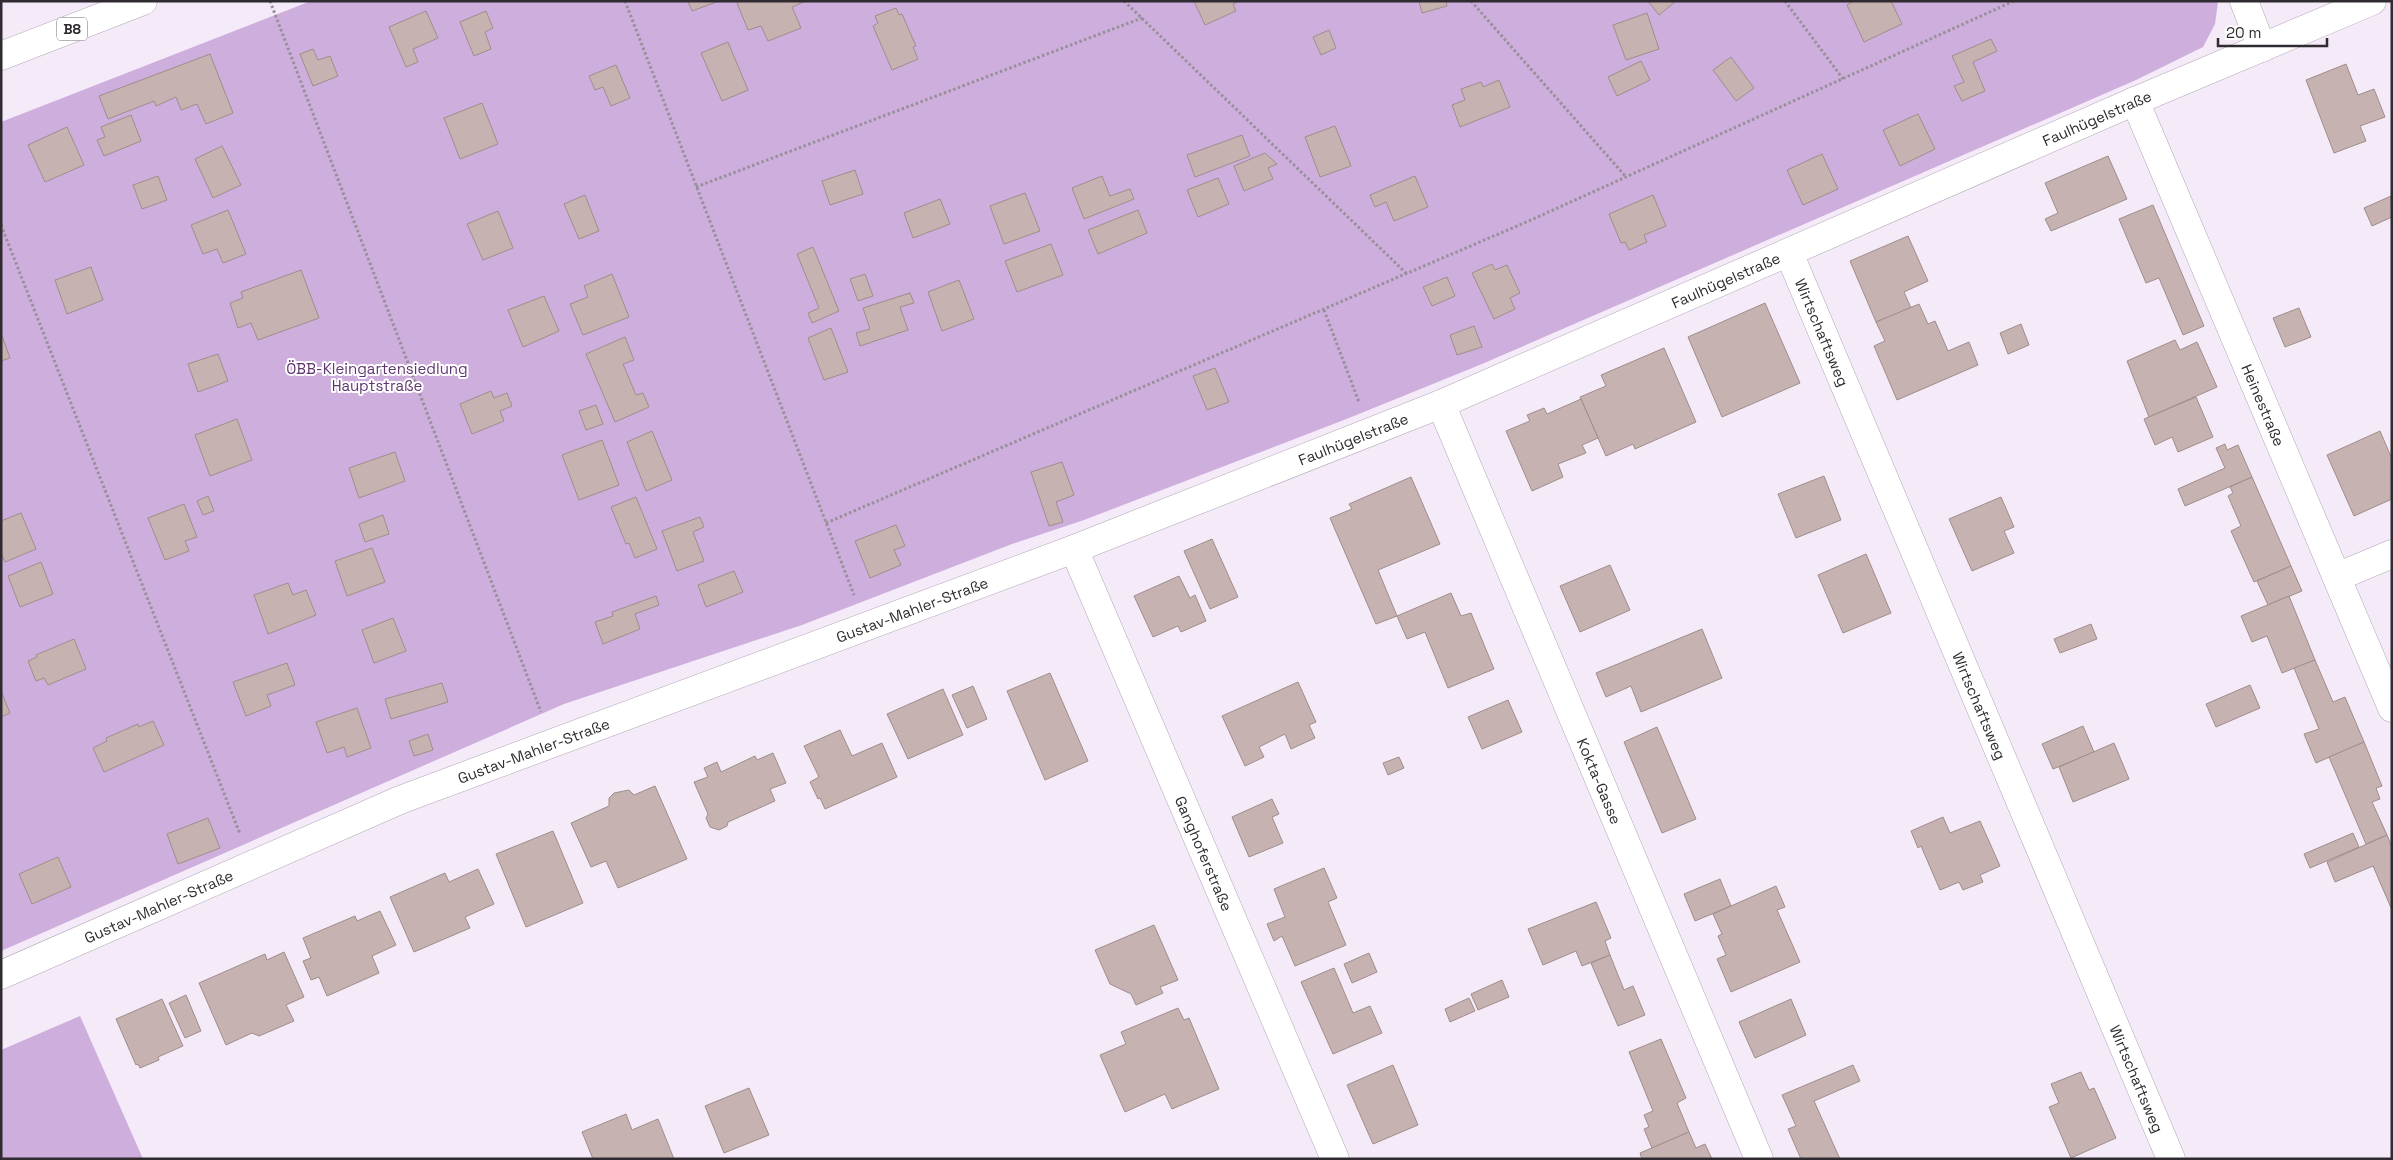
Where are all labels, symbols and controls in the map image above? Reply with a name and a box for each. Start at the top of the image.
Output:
scale bar [2218,15,2327,47]
road number: B8 [57,18,87,40]
text: 20 m [2226,23,2261,42]
street label: Faulhügelstraße [2039,86,2154,150]
street label: Faulhügelstraße [1668,248,1783,312]
street label: Wirtschaftsweg [1791,276,1854,389]
park label: ÖBB-Kleingartensiedlung Hauptstraße [286,359,468,395]
street label: Heinestraße [2238,361,2290,449]
street label: Faulhügelstraße [1295,408,1411,469]
street label: Gustav-Mahler-Straße [833,572,991,646]
street label: Wirtschaftsweg [1949,649,2011,762]
street label: Gustav-Mahler-Straße [455,713,612,787]
street label: Kokta-Gasse [1573,735,1626,827]
street label: Ganghoferstraße [1171,793,1237,914]
street label: Gustav-Mahler-Straße [81,865,236,947]
street label: Wirtschaftsweg [2106,1022,2168,1135]

